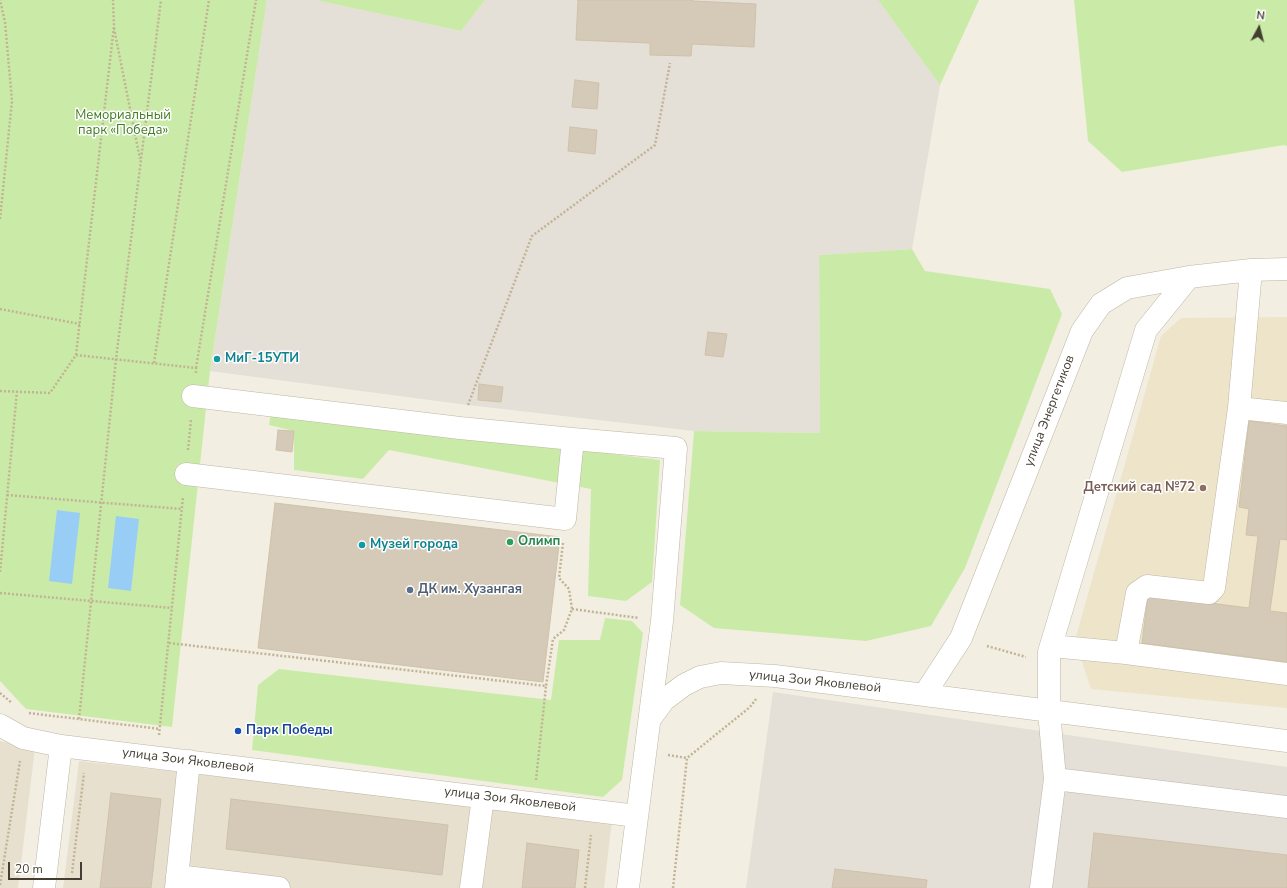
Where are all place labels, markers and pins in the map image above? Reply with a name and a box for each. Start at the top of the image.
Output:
place label: МиГ-15УТИ [225,351,299,367]
marker: МиГ-15УТИ [212,354,222,364]
place label: Детский сад №72 [1083,480,1195,496]
marker: Детский сад №72 [1198,483,1208,493]
place label: Олимп [518,534,560,550]
place label: Музей города [370,537,458,553]
marker: Олимп [505,537,515,547]
marker: Музей города [357,540,367,550]
place label: ДК им. Хузангая [418,582,522,598]
marker: ДК им. Хузангая [405,585,415,595]
place label: Парк Победы [246,723,333,739]
marker: Парк Победы [233,726,243,736]

